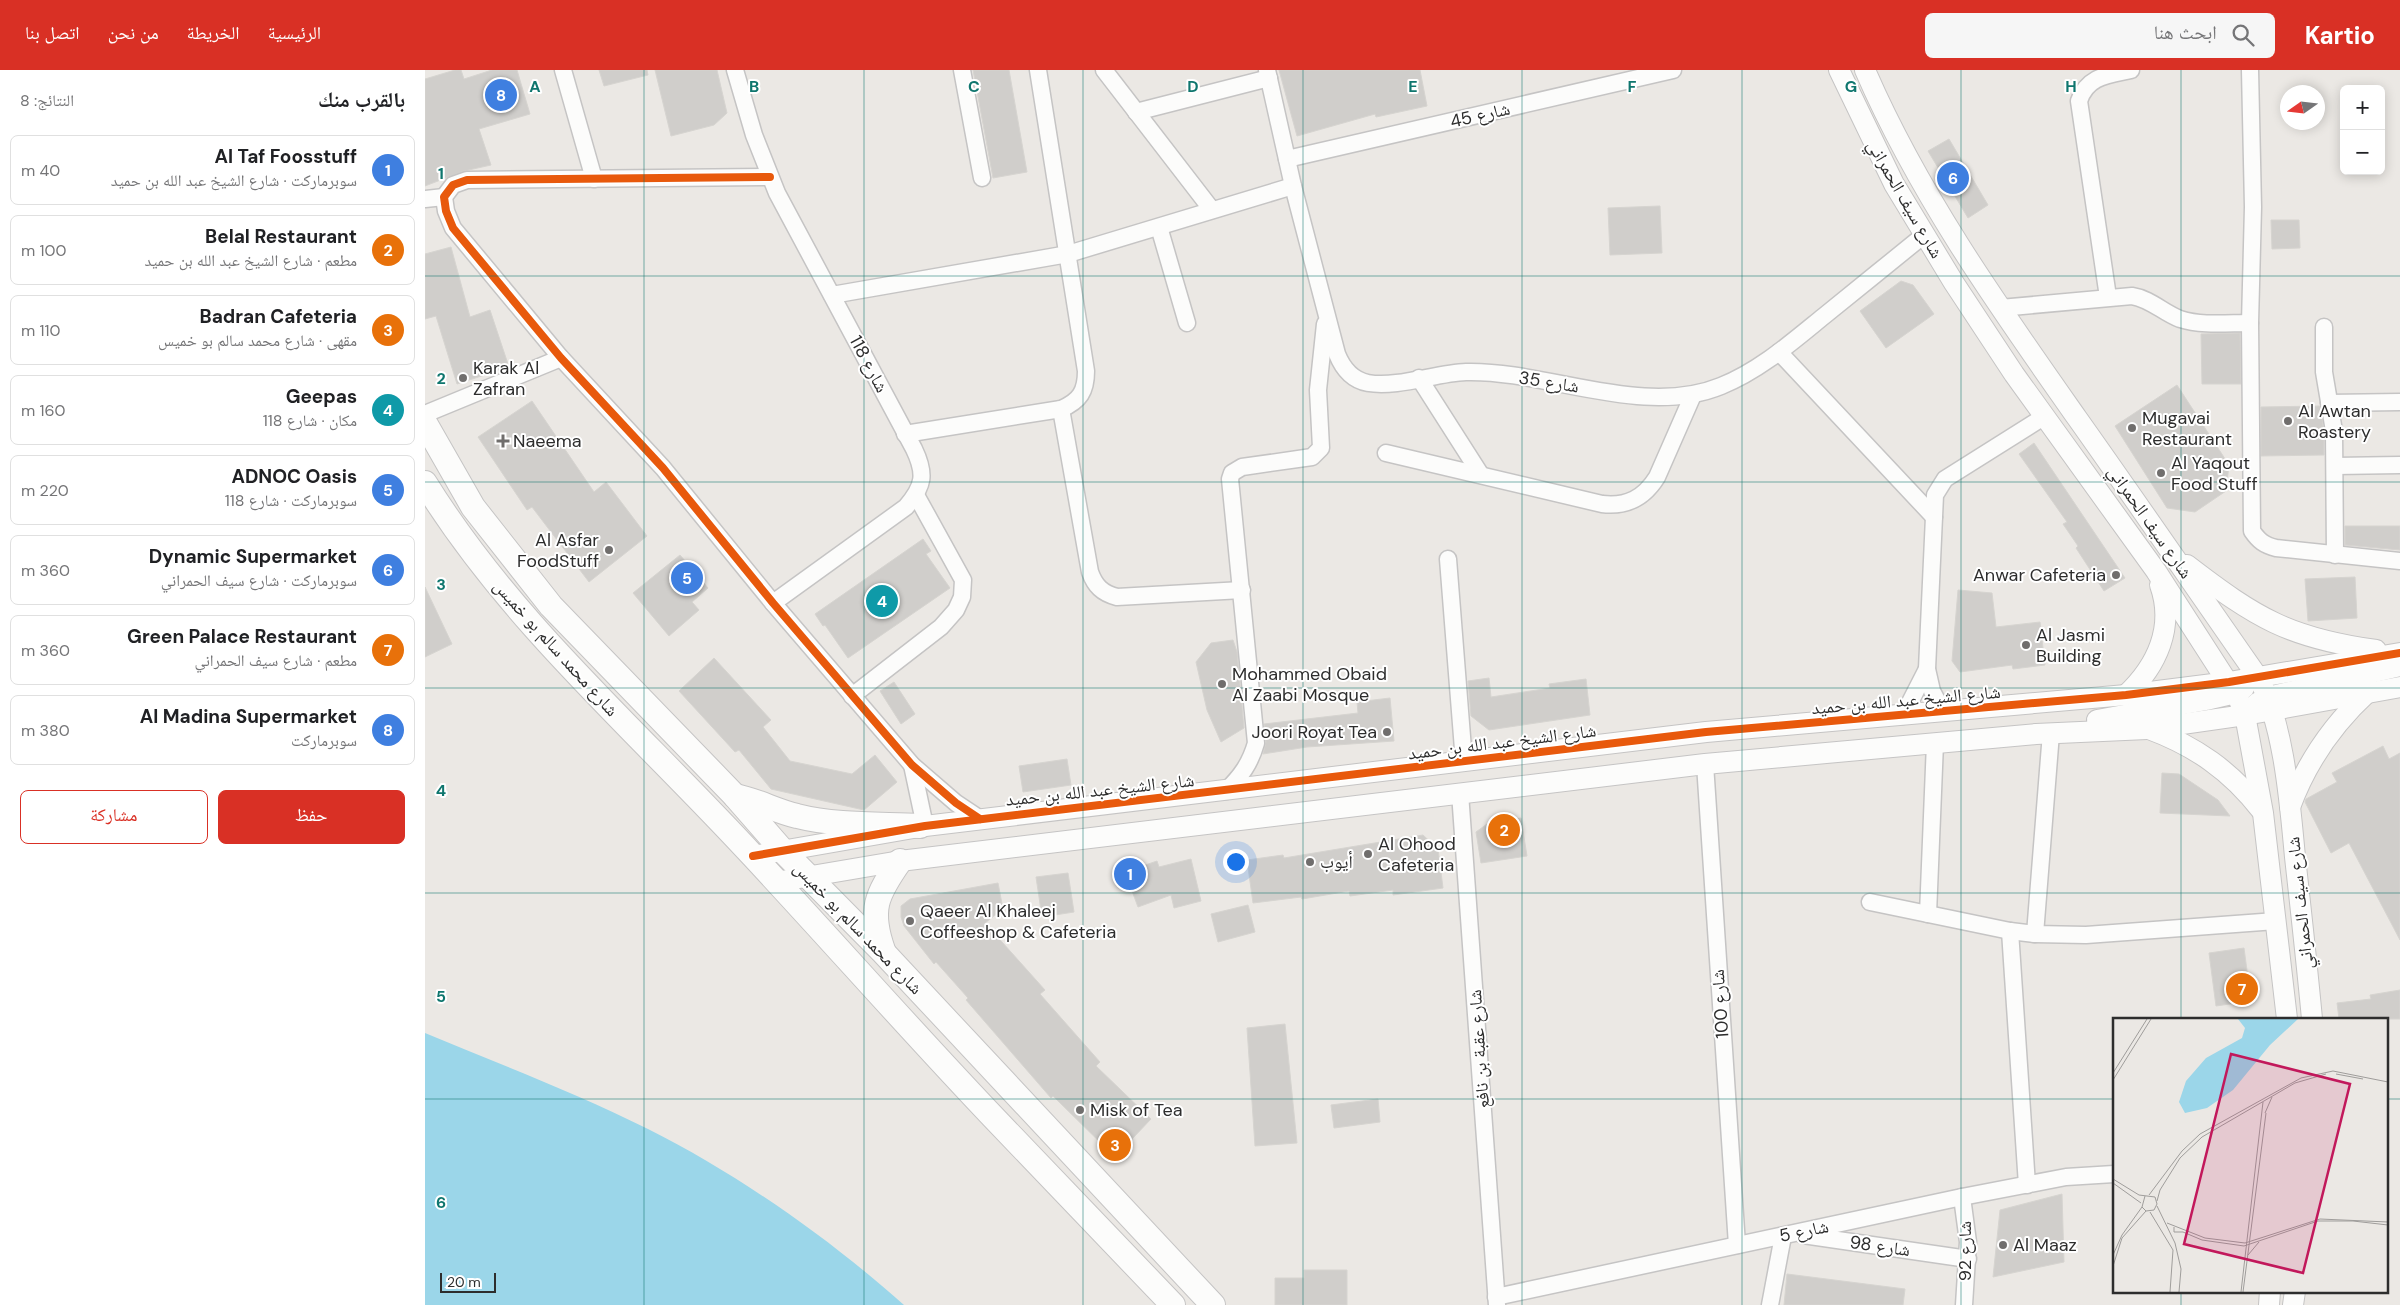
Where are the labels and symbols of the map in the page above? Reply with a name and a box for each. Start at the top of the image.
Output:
pin: 8 [485,76,517,114]
text: A [529,76,541,97]
text: B [749,76,759,97]
text: C [968,76,980,97]
text: D [1187,76,1199,97]
text: E [1408,76,1418,97]
text: F [1628,76,1637,97]
text: G [1845,76,1857,97]
text: H [2065,76,2077,97]
north arrow [2280,85,2325,130]
street label: شارع 45 [1448,96,1512,134]
street label: شارع سيف الحمراني [1859,135,1949,264]
pin: 6 [1937,159,1969,197]
text: 1 [438,163,444,184]
street label: شارع 118 [844,331,894,397]
place label: Karak Al Zafran [473,356,539,401]
street label: شارع 35 [1517,365,1581,399]
text: 2 [436,368,446,389]
marker: Karak Al Zafran [457,372,469,384]
place label: Al Awtan Roastery [2298,399,2371,444]
place label: Mugavai Restaurant [2142,406,2232,451]
marker: Al Awtan Roastery [2282,415,2294,427]
marker: Mugavai Restaurant [2126,422,2138,434]
place label: Naeema [513,429,582,453]
marker: Naeema [497,435,509,447]
place label: Al Yaqout Food Stuff [2171,451,2258,496]
street label: شارع سيف الحمراني [2100,461,2198,585]
marker: Al Yaqout Food Stuff [2155,467,2167,479]
place label: Al Asfar FoodStuff [517,528,599,573]
marker: Al Asfar FoodStuff [603,544,615,556]
pin: 5 [671,559,703,597]
place label: Anwar Cafeteria [1973,563,2106,587]
marker: Anwar Cafeteria [2110,569,2122,581]
text: 3 [436,574,446,595]
street label: شارع محمد سالم بو خميس [488,574,624,722]
pin: 4 [866,582,898,620]
place label: Al Jasmi Building [2036,623,2105,668]
marker: Al Jasmi Building [2020,639,2032,651]
place label: Mohammed Obaid Al Zaabi Mosque [1232,662,1387,707]
marker: Mohammed Obaid Al Zaabi Mosque [1216,678,1228,690]
street label: شارع الشيخ عبد الله بن حميد [1811,680,2001,720]
street label: شارع الشيخ عبد الله بن حميد [1406,719,1598,765]
place label: Joori Royat Tea [1251,720,1377,744]
marker: Joori Royat Tea [1381,726,1393,738]
street label: شارع الشيخ عبد الله بن حميد [1004,768,1196,812]
text: 4 [436,780,446,801]
pin: 2 [1488,811,1520,849]
place label: Al Ohood Cafeteria [1378,832,1456,877]
street label: شارع سيف الحمراني [2281,835,2321,970]
marker: Al Ohood Cafeteria [1362,848,1374,860]
your location [1223,849,1249,875]
place label: أيوب [1320,850,1353,874]
pin: 1 [1114,855,1146,893]
street label: شارع محمد سالم بو خميس [788,856,928,1000]
marker: أيوب [1304,856,1316,868]
place label: Qaeer Al Khaleej Coffeeshop & Cafeteria [920,899,1116,944]
marker: Qaeer Al Khaleej Coffeeshop & Cafeteria [904,915,916,927]
street label: شارع 100 [1706,969,1734,1039]
pin: 7 [2226,970,2258,1008]
text: 5 [436,986,446,1007]
street label: شارع عقبة بن نافع [1463,989,1495,1109]
inset map [2113,1018,2387,1292]
place label: Misk of Tea [1090,1098,1182,1122]
marker: Misk of Tea [1074,1104,1086,1116]
pin: 3 [1099,1126,1131,1164]
text: 6 [436,1192,446,1213]
street label: شارع 5 [1777,1214,1831,1248]
street label: شارع 92 [1953,1221,1977,1281]
street label: شارع 98 [1848,1230,1912,1262]
place label: Al Maaz [2013,1233,2077,1257]
marker: Al Maaz [1997,1239,2009,1251]
scale bar [440,1270,496,1293]

